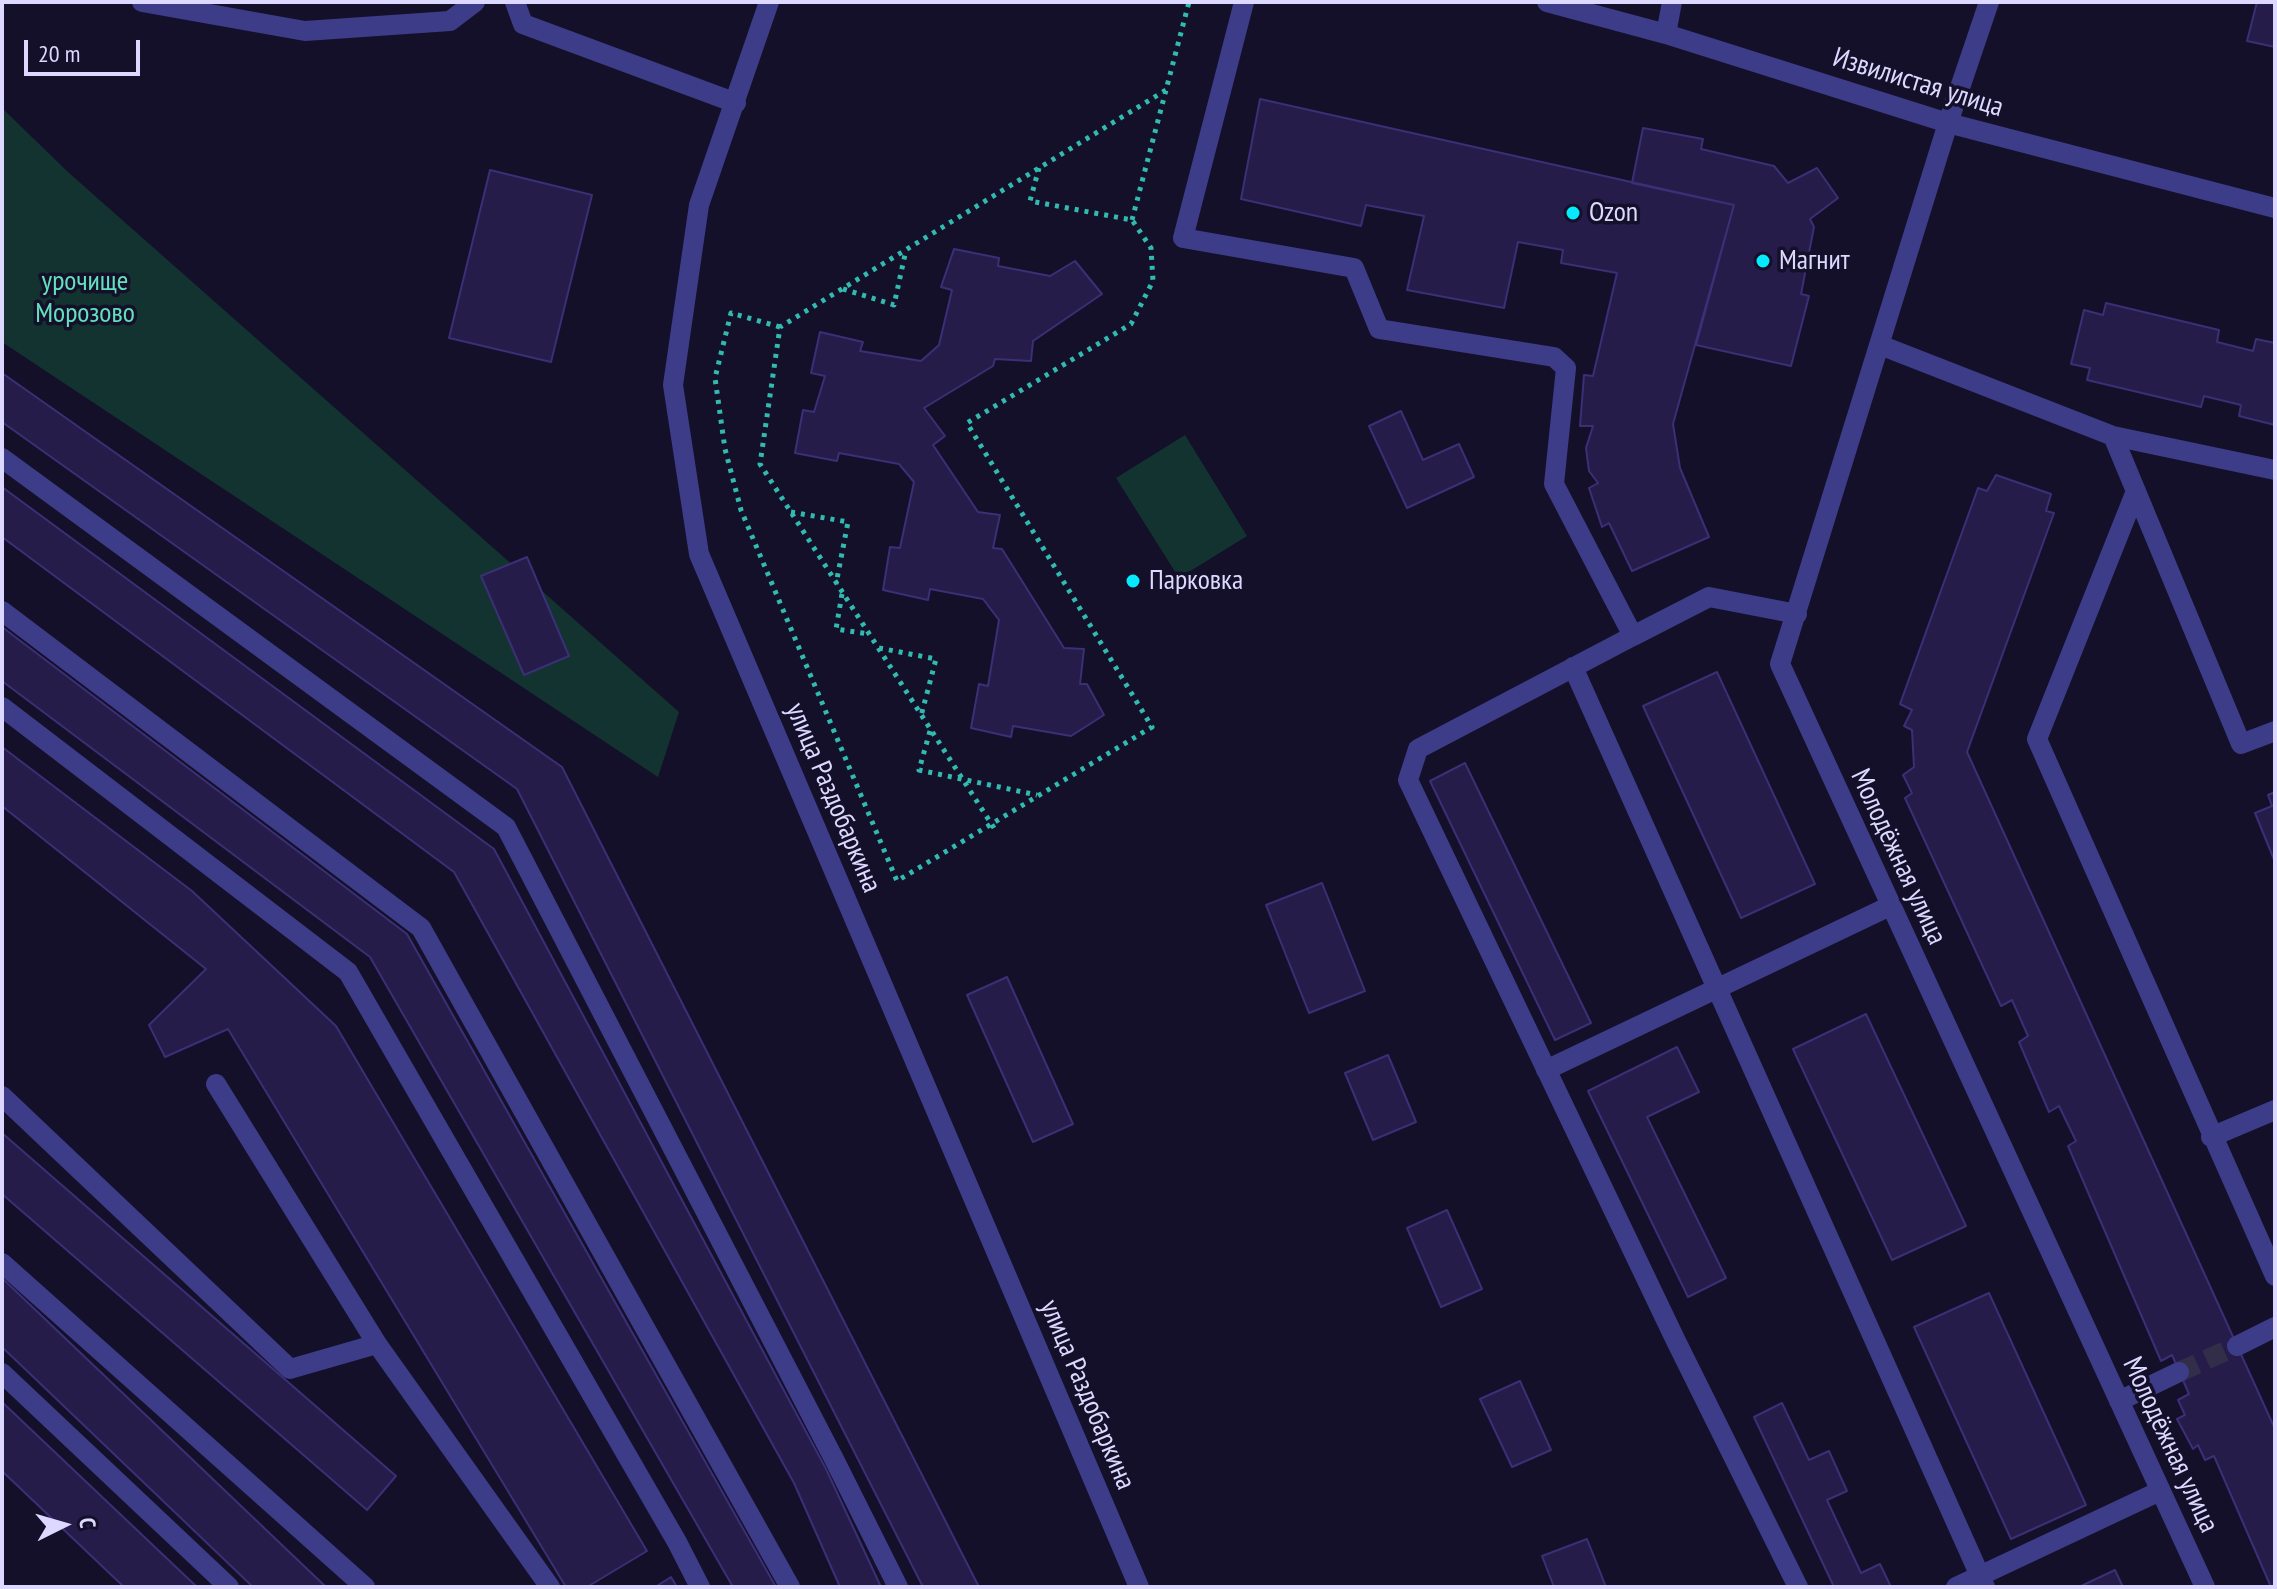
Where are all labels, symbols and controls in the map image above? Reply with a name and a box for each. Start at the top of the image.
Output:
scale bar [28,24,144,74]
text: 20 m [38,38,80,69]
street label: Извилистая улица [1829,41,2007,125]
place label: Ozon [1589,196,1638,230]
marker: Ozon [1564,204,1582,222]
place label: Магнит [1779,244,1850,278]
marker: Магнит [1754,252,1772,270]
park label: урочище Морозово [35,265,135,331]
place label: Парковка [1149,564,1243,598]
marker: Парковка [1124,572,1142,590]
street label: улица Раздобаркина [778,698,888,898]
street label: Молодёжная улица [1843,764,1953,950]
street label: улица Раздобаркина [1032,1295,1142,1495]
street label: Молодёжная улица [2115,1352,2225,1538]
north arrow [24,1485,104,1565]
text: С [74,1517,102,1529]

